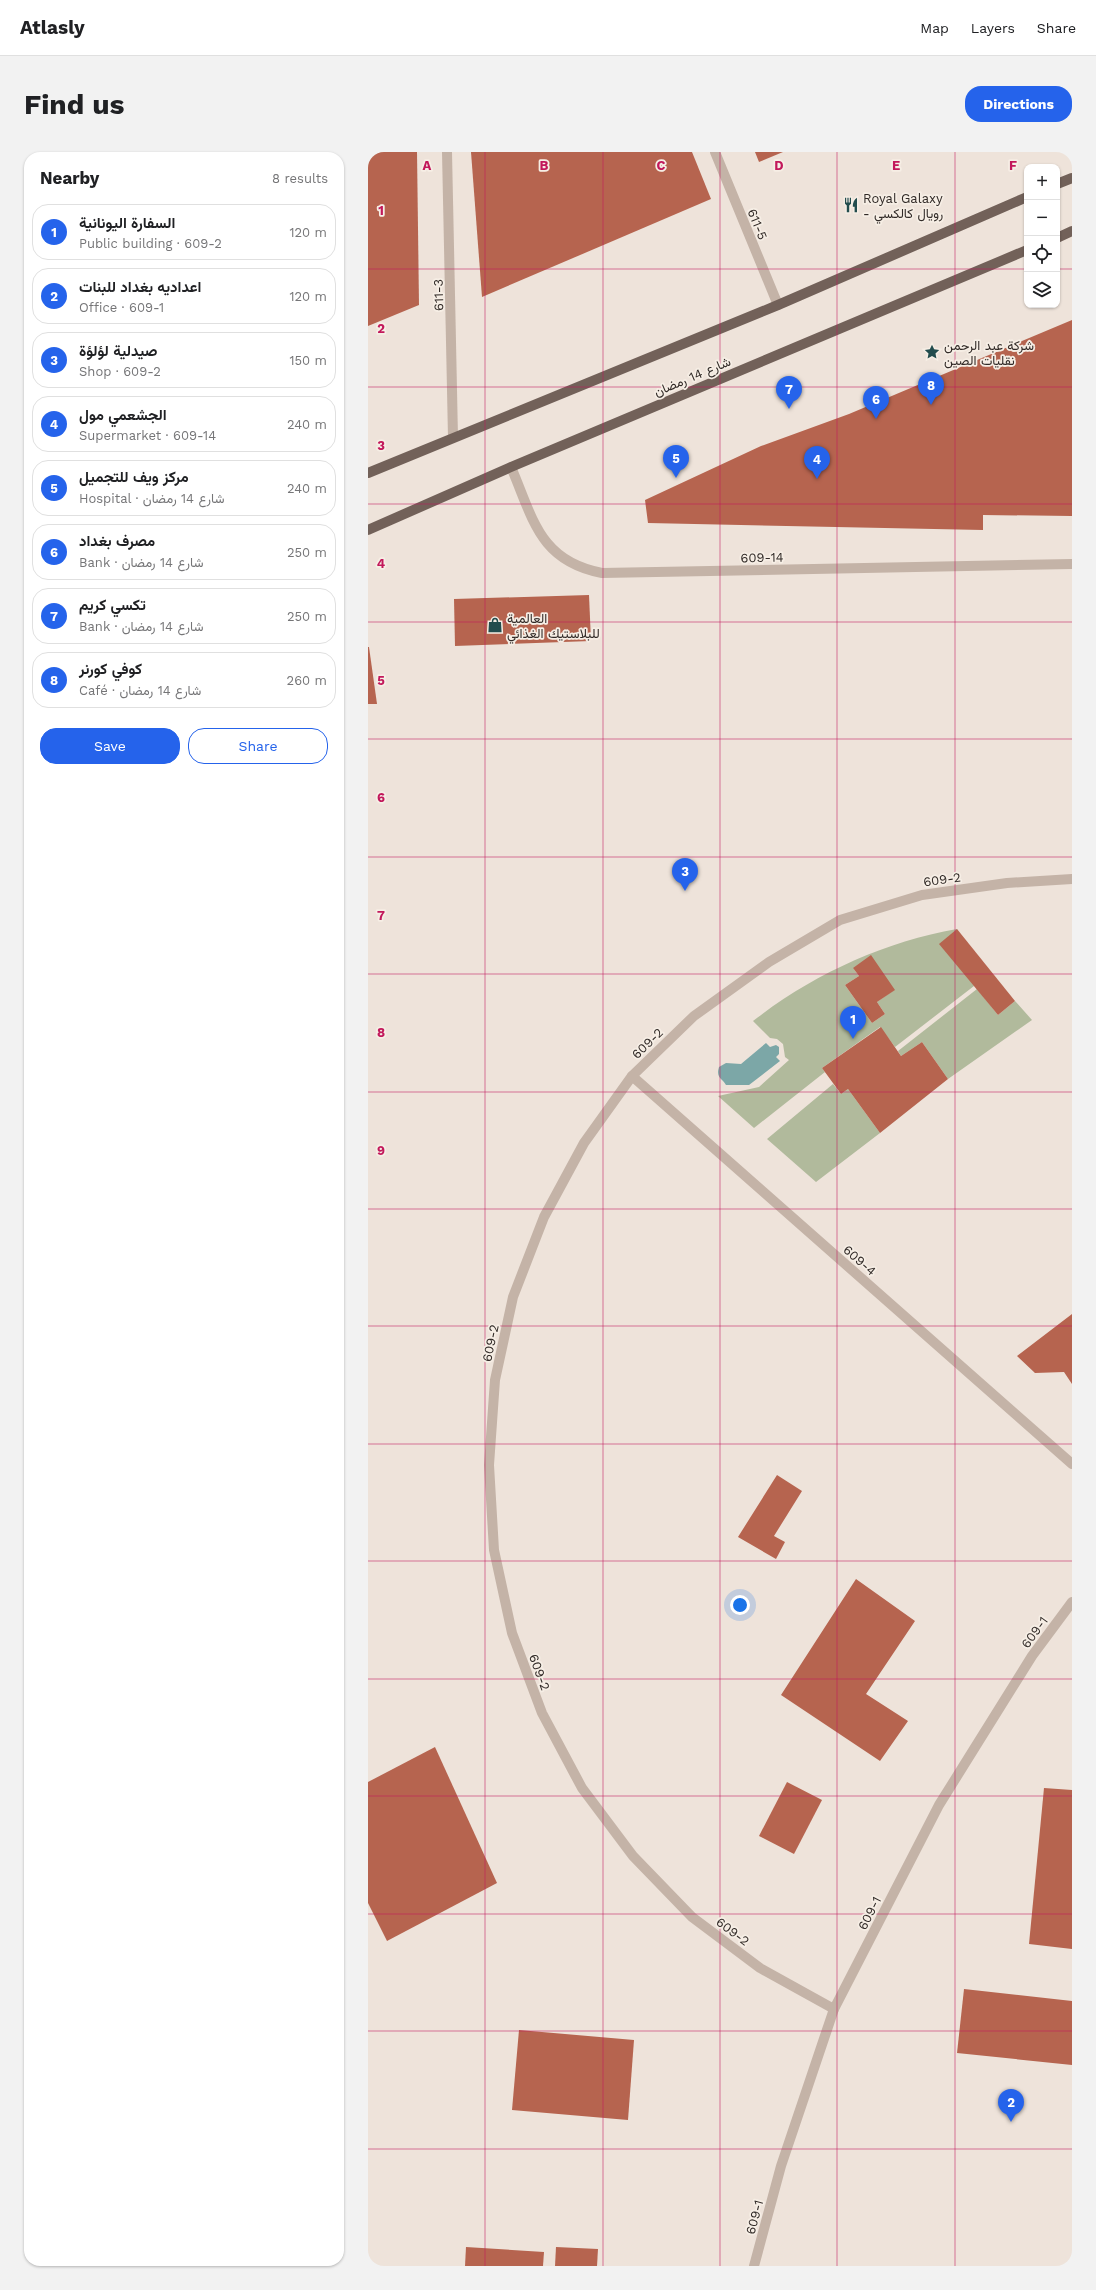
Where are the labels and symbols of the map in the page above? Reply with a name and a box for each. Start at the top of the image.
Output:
text: A [423,158,432,173]
text: B [540,158,549,173]
text: C [657,158,666,173]
text: D [774,158,784,173]
text: E [892,158,900,173]
text: F [1009,158,1017,173]
place label: Royal Galaxy - رويال كالكسي [863,191,943,224]
restaurant icon: Royal Galaxy - رويال كالكسي [842,196,860,214]
text: 1 [378,203,384,218]
street label: 611-5 [745,206,771,242]
street label: 611-3 [431,279,446,311]
text: 2 [377,321,385,336]
place label: شركة عبد الرحمن نقليات الصين [944,338,1034,369]
place icon: شركة عبد الرحمن نقليات الصين [923,343,941,361]
street label: شارع 14 رمضان [652,354,734,401]
pin: 8 [918,372,944,405]
pin: 7 [776,376,802,409]
pin: 6 [863,386,889,419]
text: 3 [377,438,385,453]
pin: 5 [663,445,689,478]
pin: 4 [804,446,830,479]
street label: 609-14 [740,550,784,565]
text: 4 [377,556,386,571]
place label: العالمية للبلاستيك الغذائي [507,611,600,644]
shop icon: العالمية للبلاستيك الغذائي [486,616,504,634]
text: 5 [377,673,385,688]
text: 6 [377,790,385,805]
pin: 3 [672,858,698,891]
street label: 609-2 [922,869,962,890]
text: 7 [377,908,385,923]
pin: 1 [840,1006,866,1039]
text: 8 [377,1025,385,1040]
street label: 609-2 [629,1025,666,1062]
text: 9 [377,1143,385,1158]
street label: 609-4 [840,1242,879,1279]
street label: 609-2 [479,1323,502,1363]
your location [730,1595,750,1615]
street label: 609-1 [1018,1614,1051,1651]
street label: 609-2 [526,1652,553,1692]
street label: 609-1 [855,1894,884,1932]
street label: 609-2 [713,1914,752,1949]
pin: 2 [998,2089,1024,2122]
street label: 609-1 [743,2198,766,2236]

